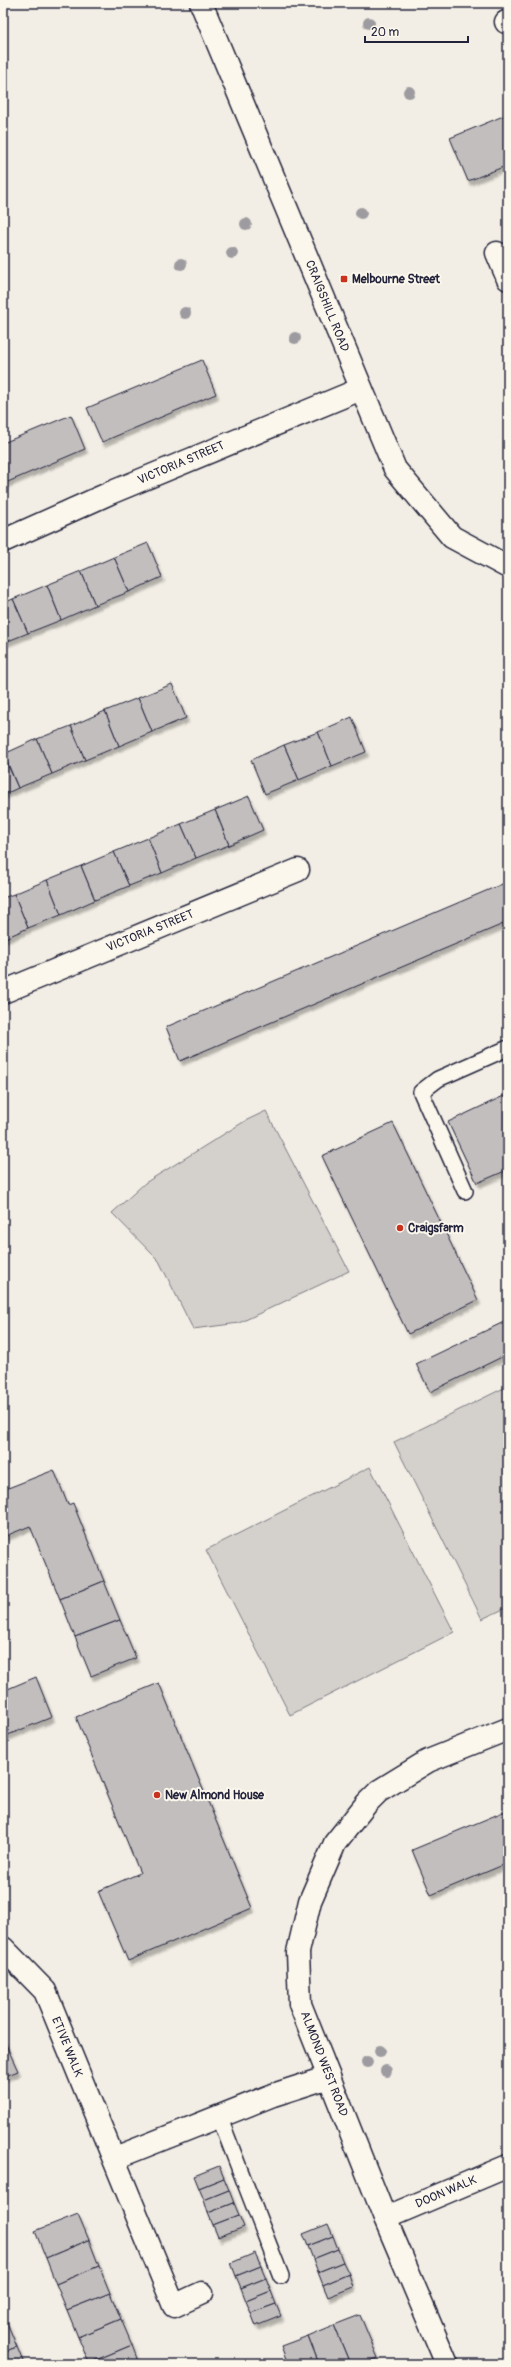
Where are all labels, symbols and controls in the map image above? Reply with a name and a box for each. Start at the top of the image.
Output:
scale bar [365,18,468,44]
text: 20 m [371,25,400,40]
street label: CRAIGSHILL ROAD [302,258,352,354]
place label: Melbourne Street [352,272,441,287]
marker: Melbourne Street [339,274,349,284]
street label: VICTORIA STREET [135,438,227,488]
street label: VICTORIA STREET [104,907,196,955]
place label: Craigsfarm [408,1221,464,1236]
marker: Craigsfarm [395,1223,405,1233]
place label: New Almond House [165,1788,265,1803]
marker: New Almond House [152,1790,162,1800]
street label: ALMOND WEST ROAD [297,2009,351,2119]
street label: ETIVE WALK [48,2015,86,2079]
street label: DOON WALK [413,2172,479,2212]

